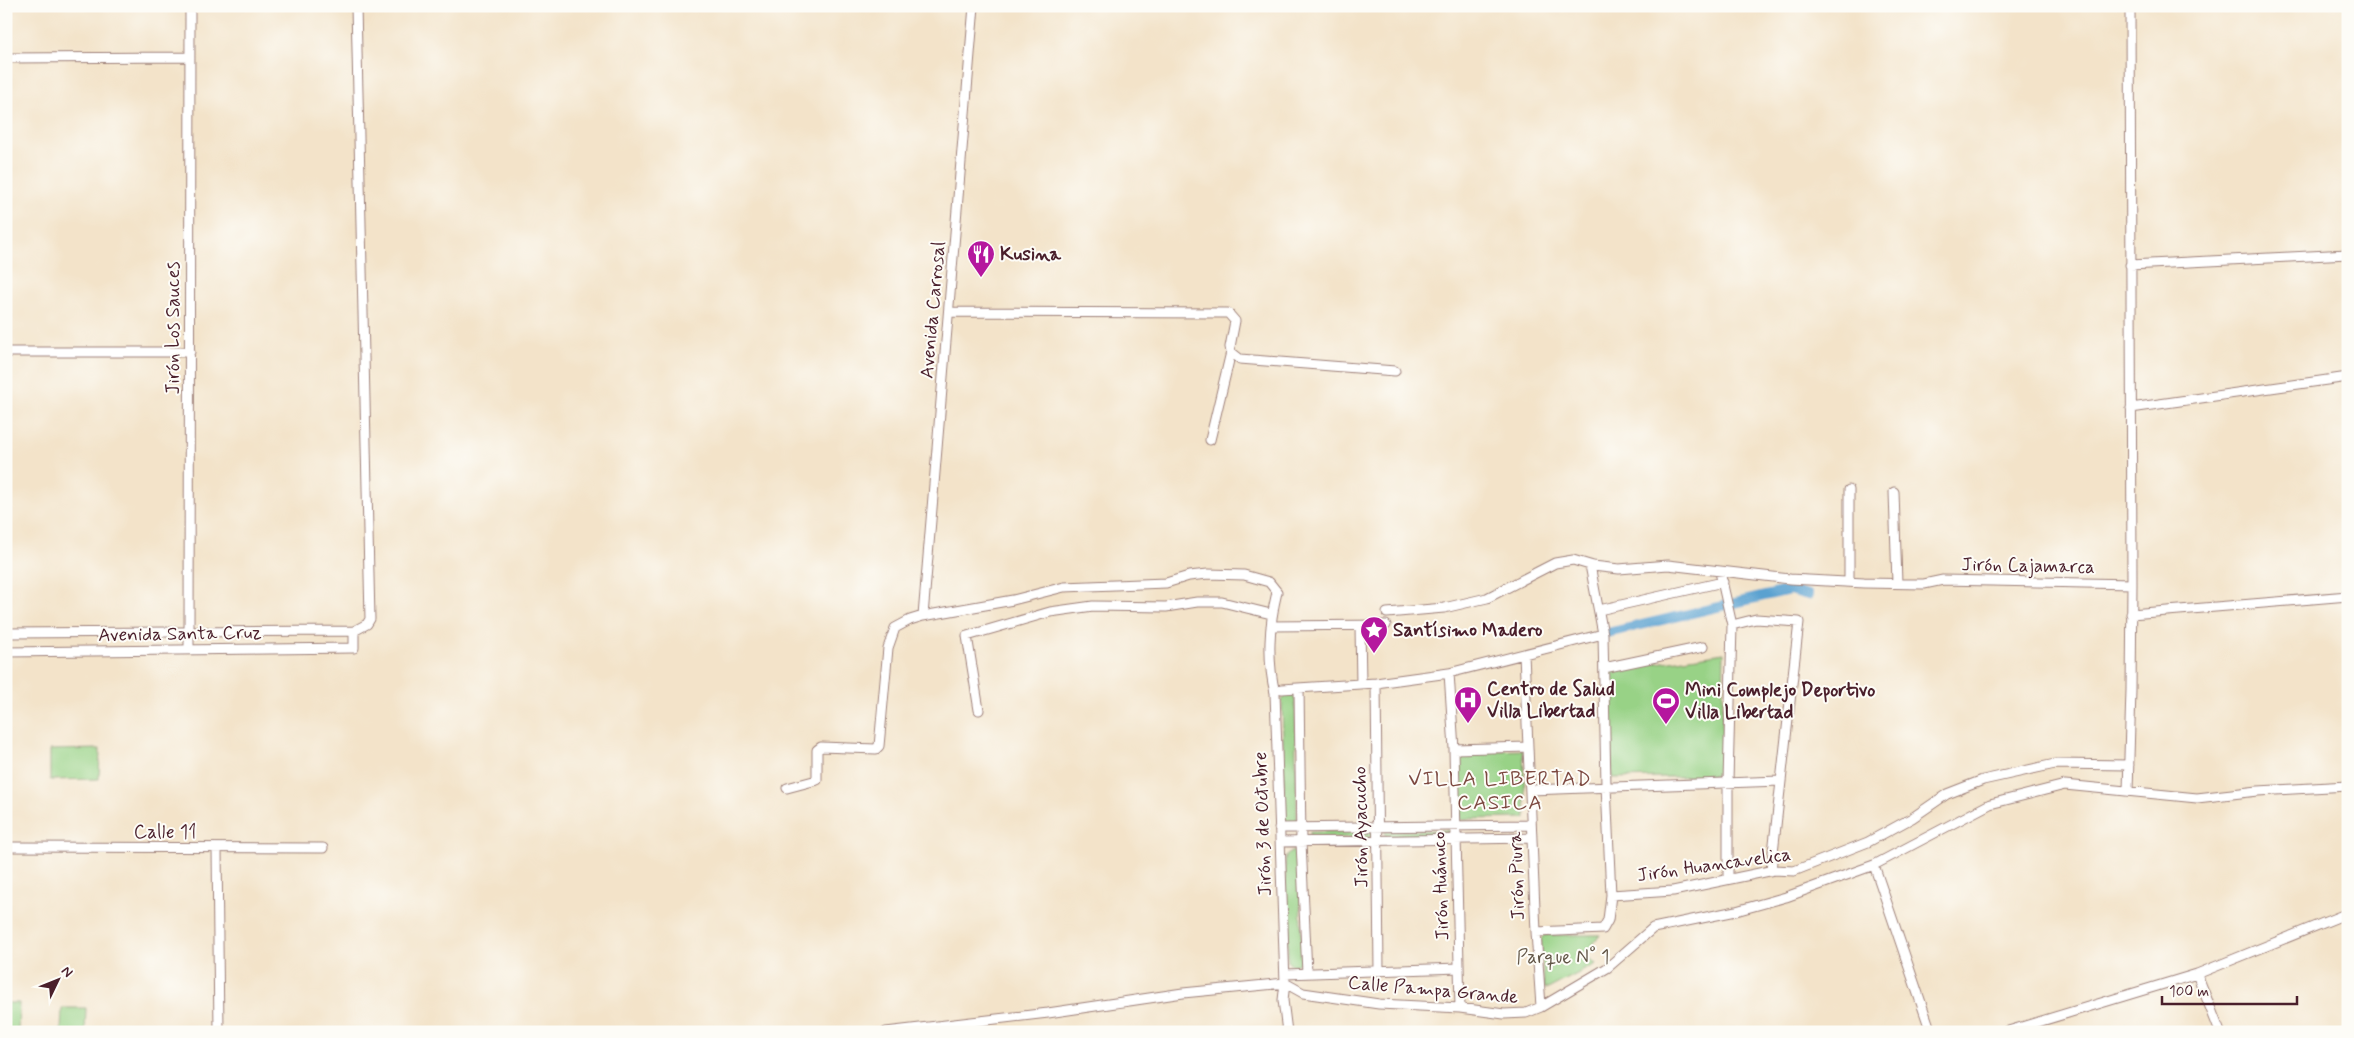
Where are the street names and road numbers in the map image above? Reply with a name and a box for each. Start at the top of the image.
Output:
street label: Avenida Carrosal [915,240,951,380]
street label: Jirón Los Sauces [161,262,186,394]
street label: Jirón Cajamarca [1961,552,2095,581]
street label: Avenida Santa Cruz [98,620,262,648]
street label: Jirón 3 de Octubre [1248,751,1278,897]
street label: Jirón Ayacucho [1347,766,1375,888]
street label: Calle 11 [134,820,196,845]
street label: Jirón Huánuco [1427,831,1455,941]
street label: Jirón Piura [1503,831,1531,921]
street label: Jirón Huancavelica [1635,842,1793,888]
street label: Calle Pampa Grande [1347,970,1519,1010]

